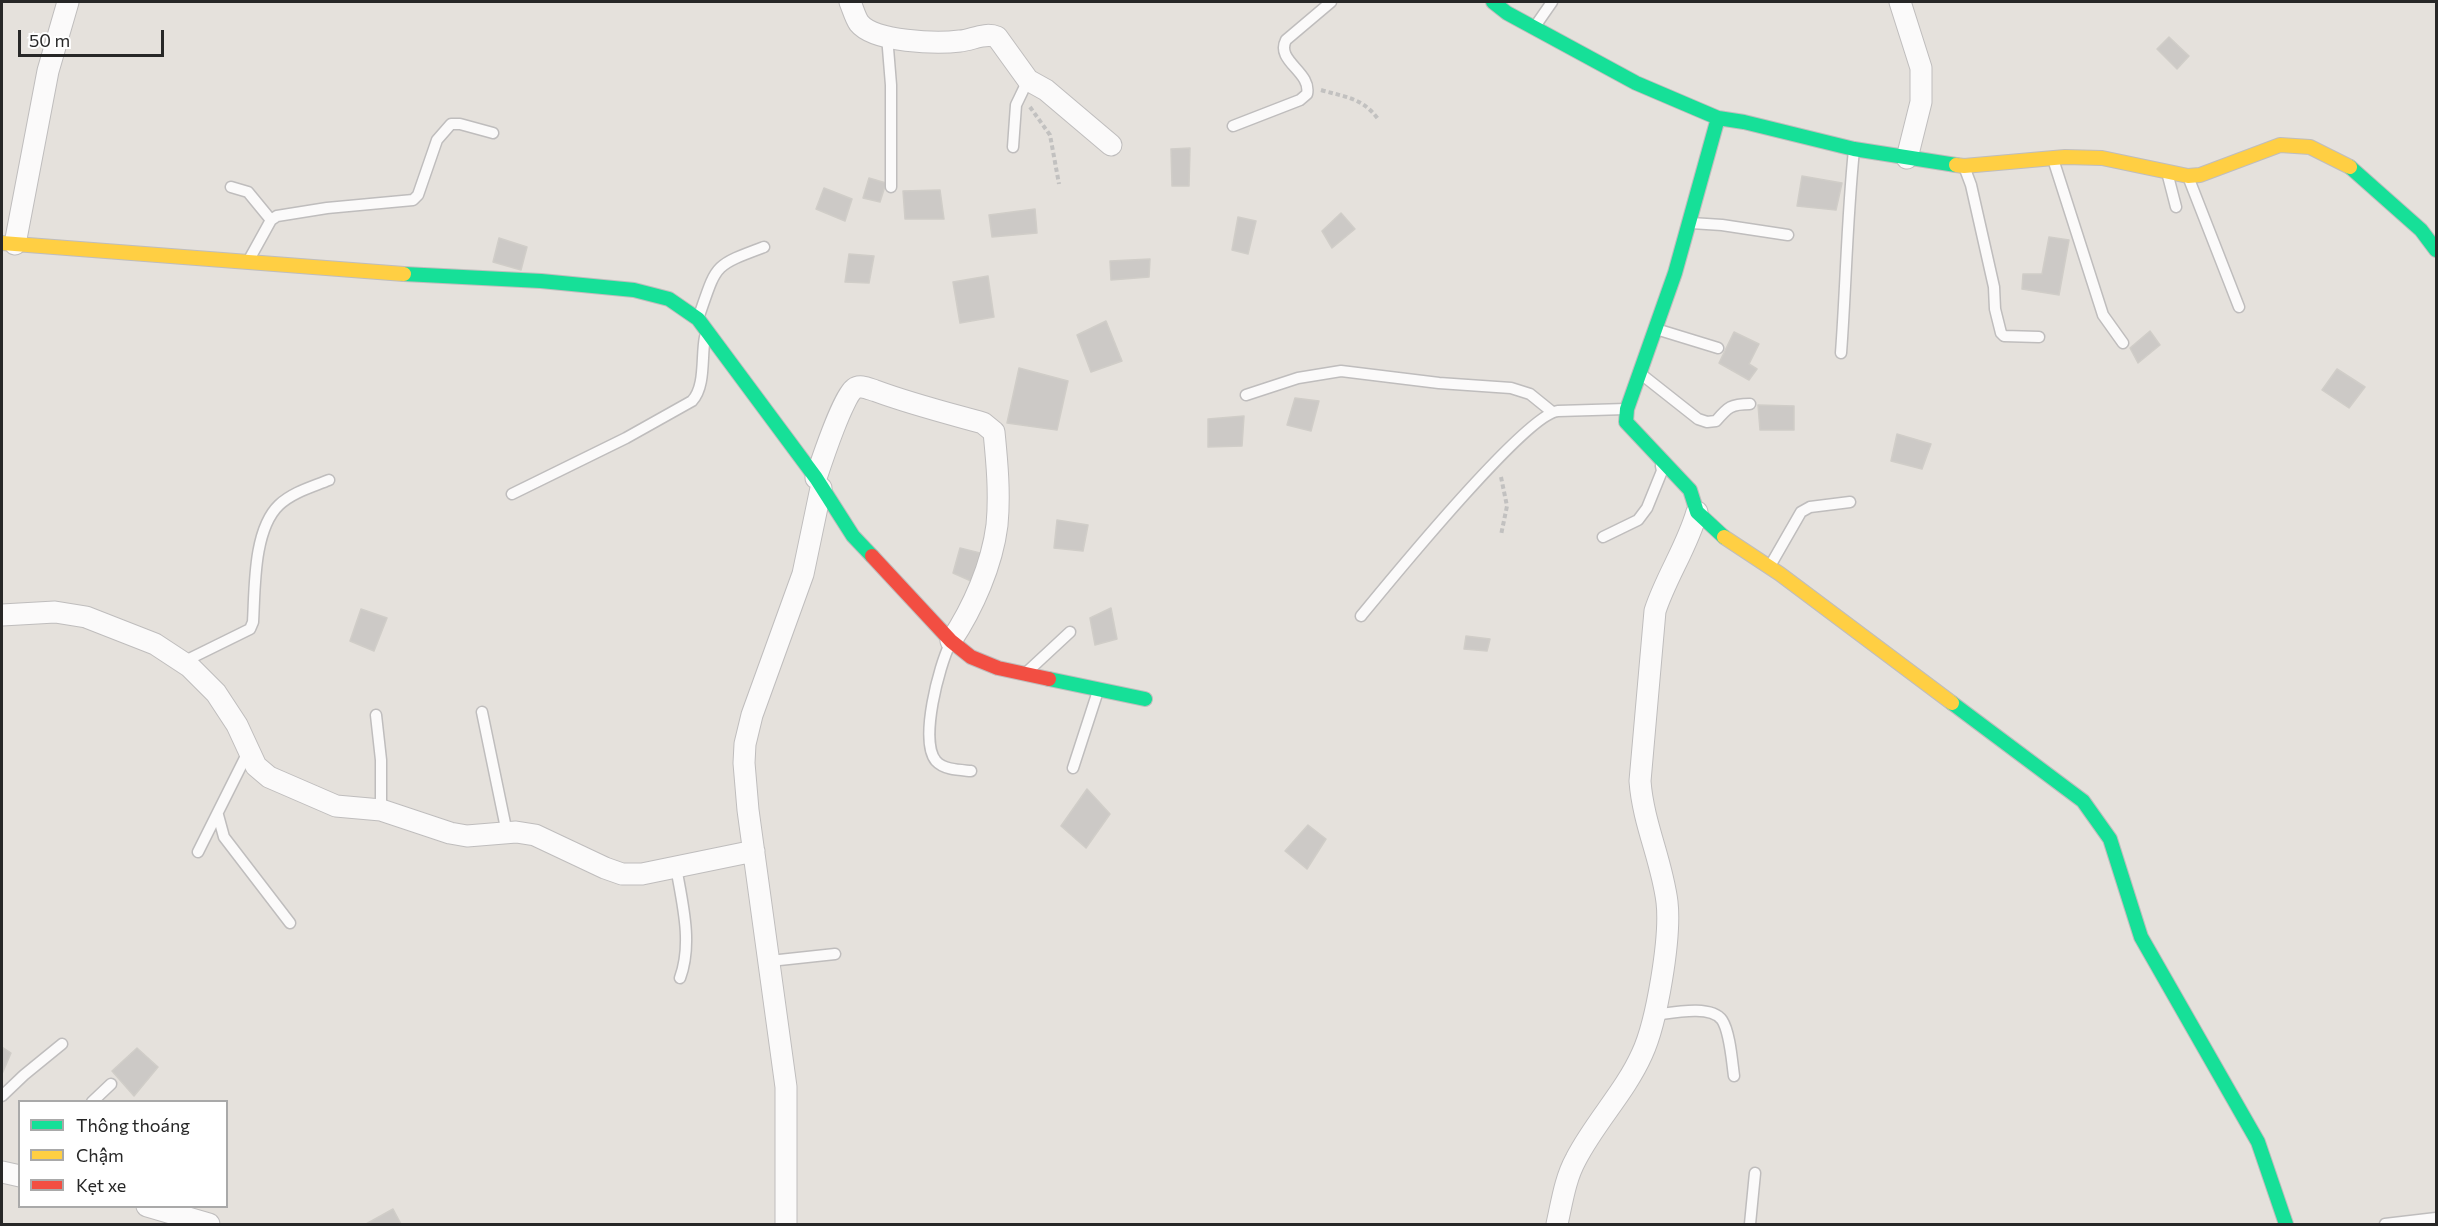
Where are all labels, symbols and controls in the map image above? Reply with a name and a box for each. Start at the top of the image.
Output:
scale bar [21,18,166,56]
text: 50 m [29,29,70,51]
legend [18,1100,228,1208]
text: Thông thoáng [76,1114,190,1136]
text: Chậm [76,1144,124,1166]
text: Kẹt xe [76,1174,126,1196]

